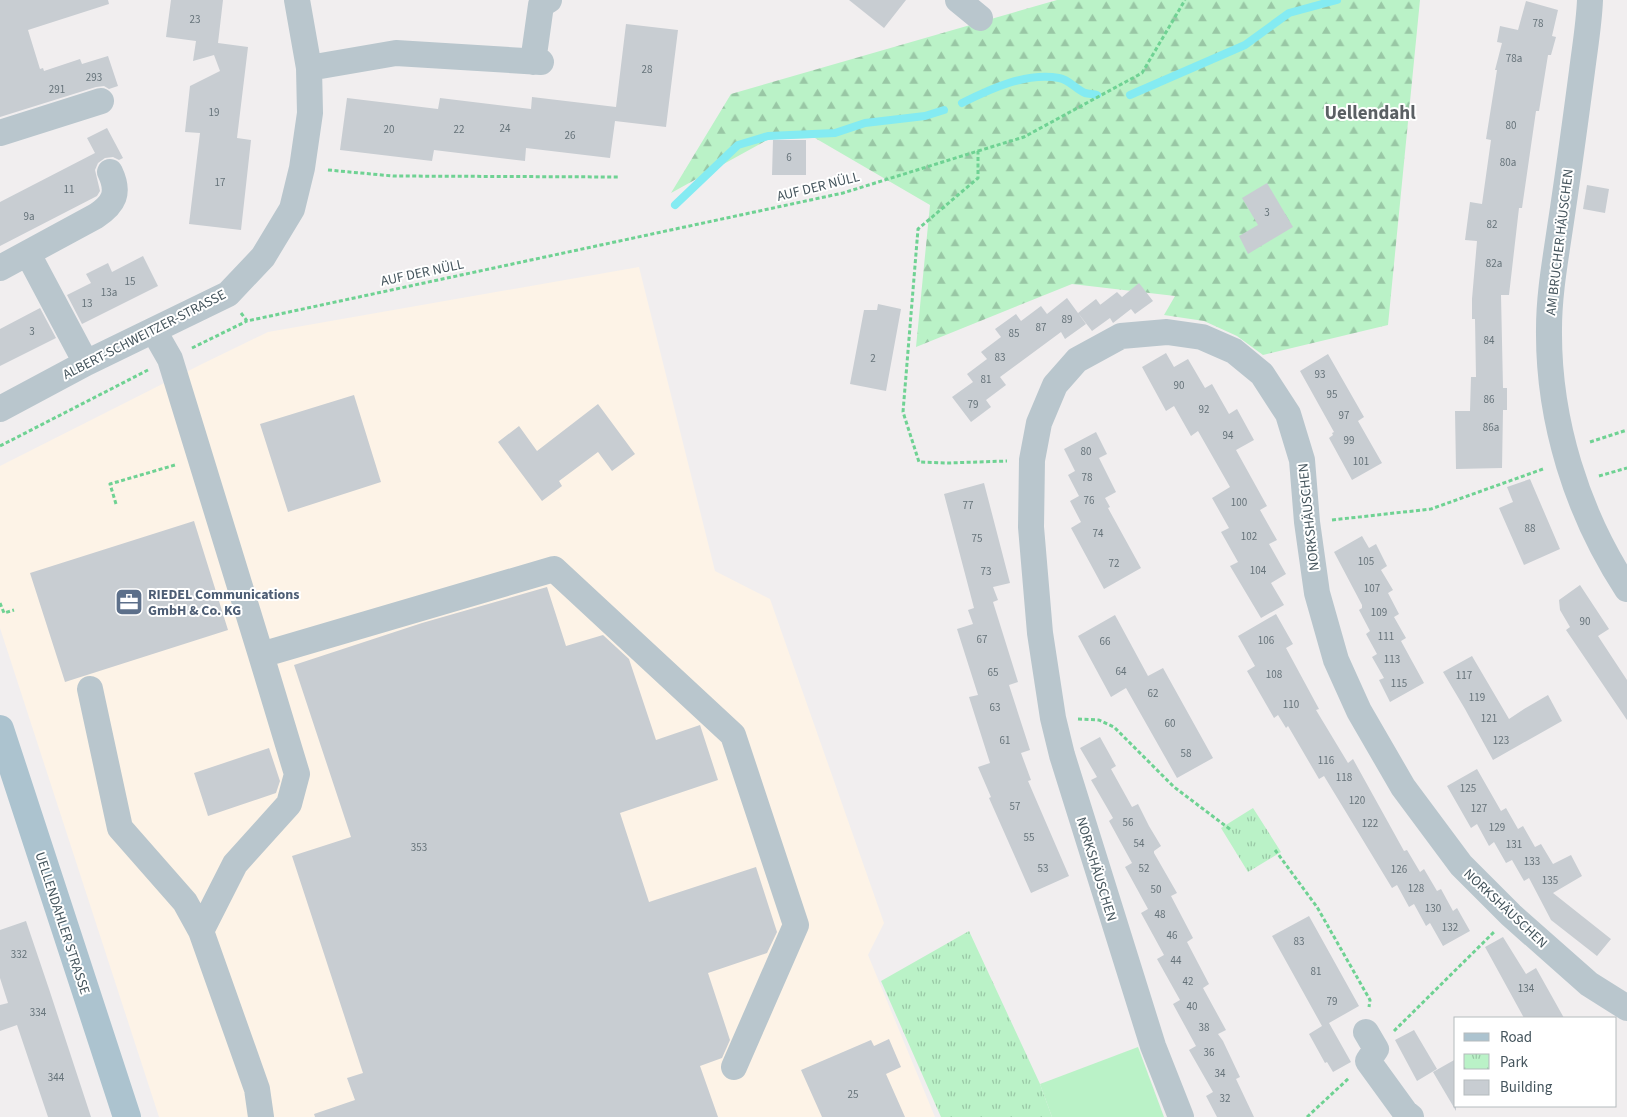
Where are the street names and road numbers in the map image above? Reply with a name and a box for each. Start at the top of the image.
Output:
street label: AUF DER NÜLL [775,167,862,207]
street label: AM BRUCHER HÄUSCHEN [1541,168,1579,317]
street label: AUF DER NÜLL [379,254,466,292]
street label: ALBERT-SCHWEITZER-STRASSE [59,285,230,385]
street label: NORKSHÄUSCHEN [1293,462,1325,572]
street label: NORKSHÄUSCHEN [1071,815,1121,924]
street label: UELLENDAHLER STRASSE [30,849,95,997]
street label: NORKSHÄUSCHEN [1459,865,1552,953]

